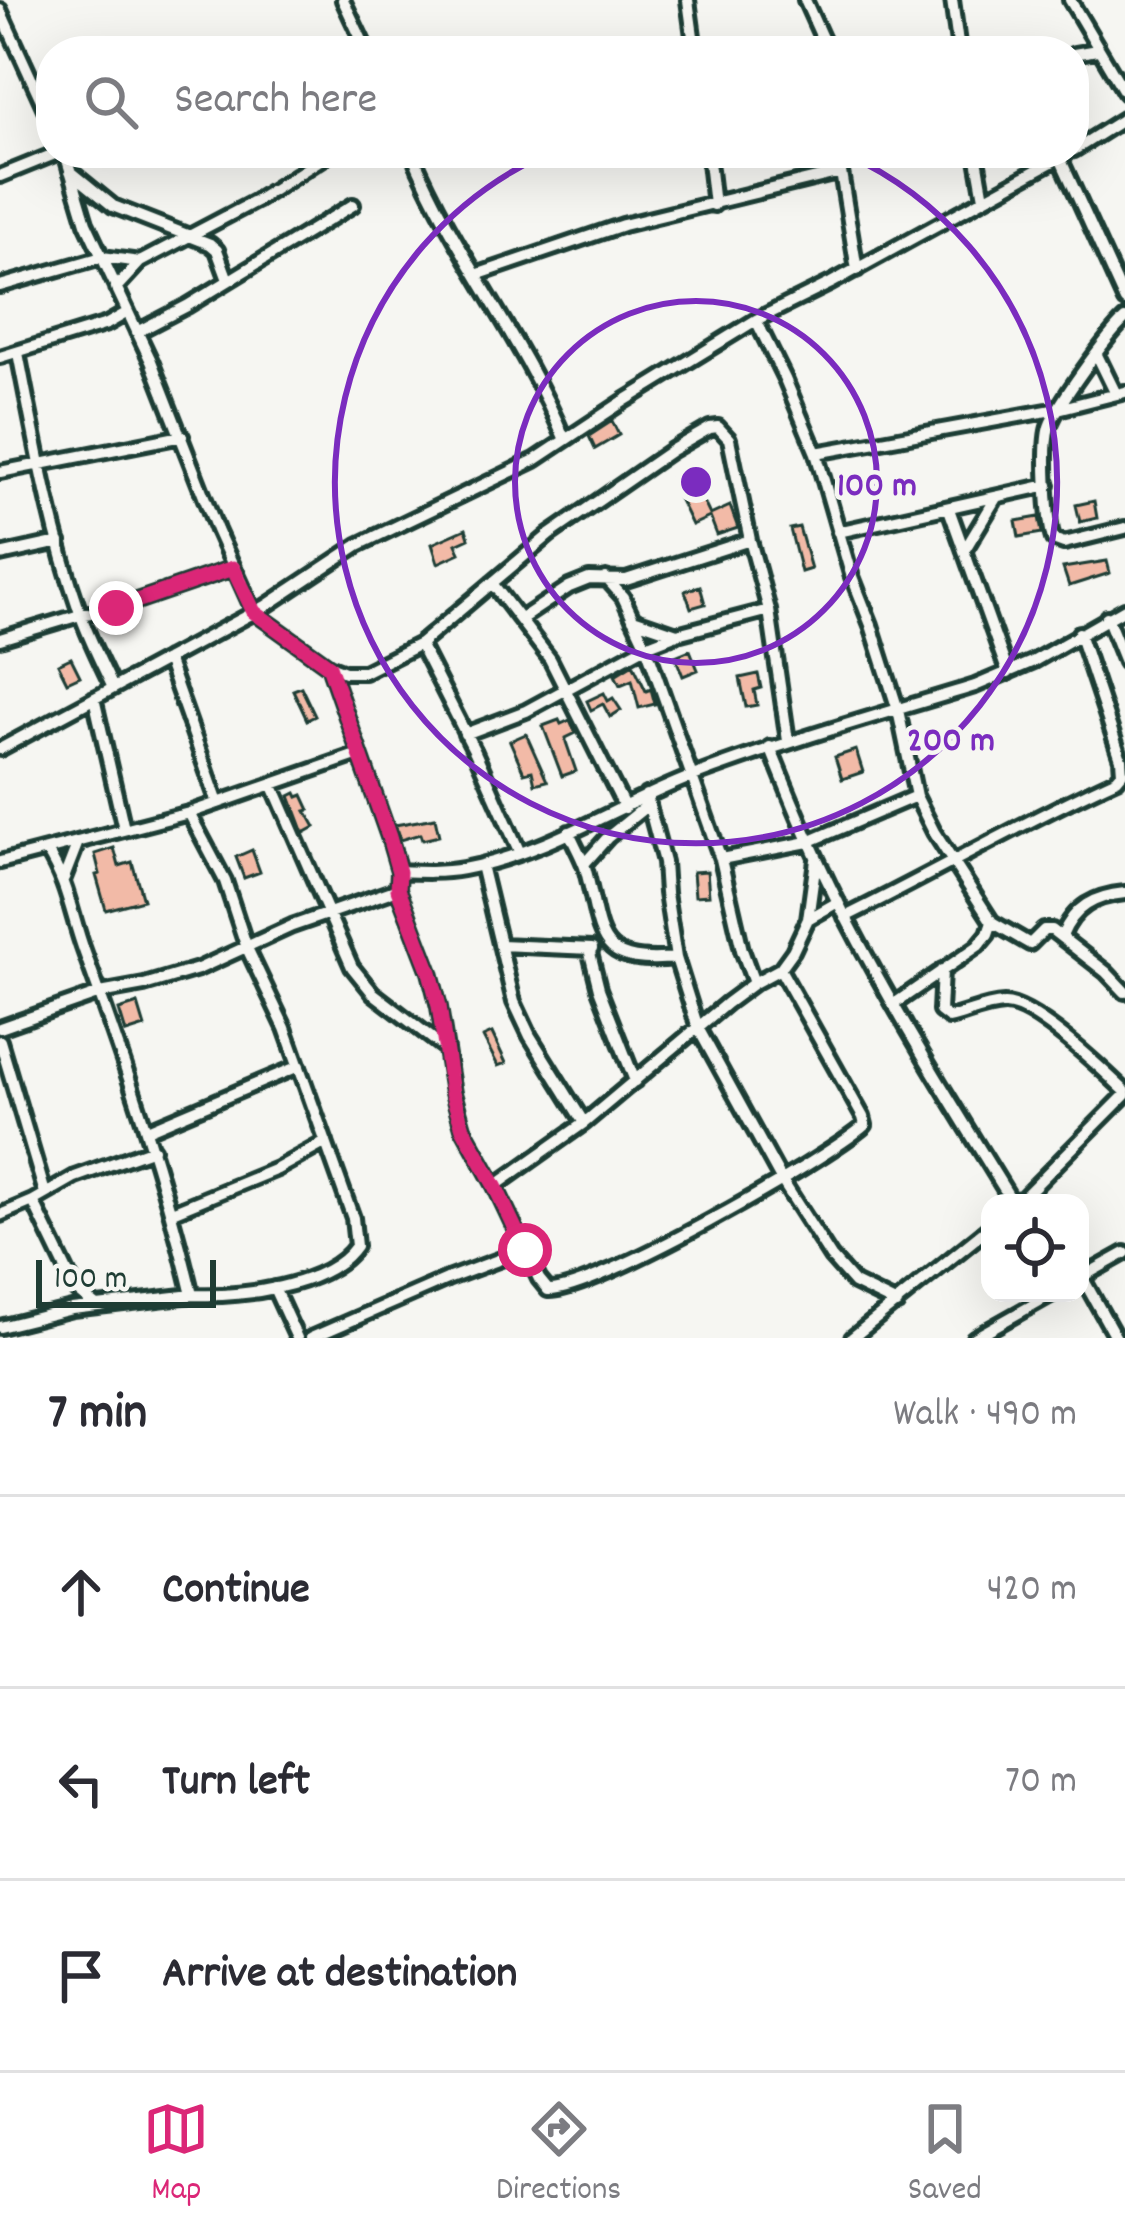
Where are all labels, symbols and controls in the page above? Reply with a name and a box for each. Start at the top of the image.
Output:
search box [36,36,1089,168]
icon: search [78,69,144,135]
text: Search here [174,70,377,134]
centre of rings [675,461,717,503]
text: 100 m [837,462,917,514]
route end [89,581,143,635]
text: 200 m [907,717,995,769]
map controls [981,1194,1089,1302]
button: locate [981,1194,1089,1302]
route start [498,1223,552,1277]
scale bar [36,1254,216,1307]
text: 100 m [54,1257,127,1304]
text: 7 min [48,1380,147,1452]
text: Walk · 490 m [893,1389,1077,1444]
icon: ahead [48,1559,114,1625]
text: Continue [162,1560,310,1624]
text: 420 m [987,1564,1077,1619]
icon: left [48,1751,114,1817]
text: Turn left [162,1752,310,1816]
text: 70 m [1005,1756,1077,1811]
icon: arrive [48,1943,114,2009]
text: Arrive at destination [162,1944,517,2008]
tab: Map [143,2096,209,2215]
tab: Directions [496,2096,621,2215]
tab: Saved [908,2096,982,2215]

